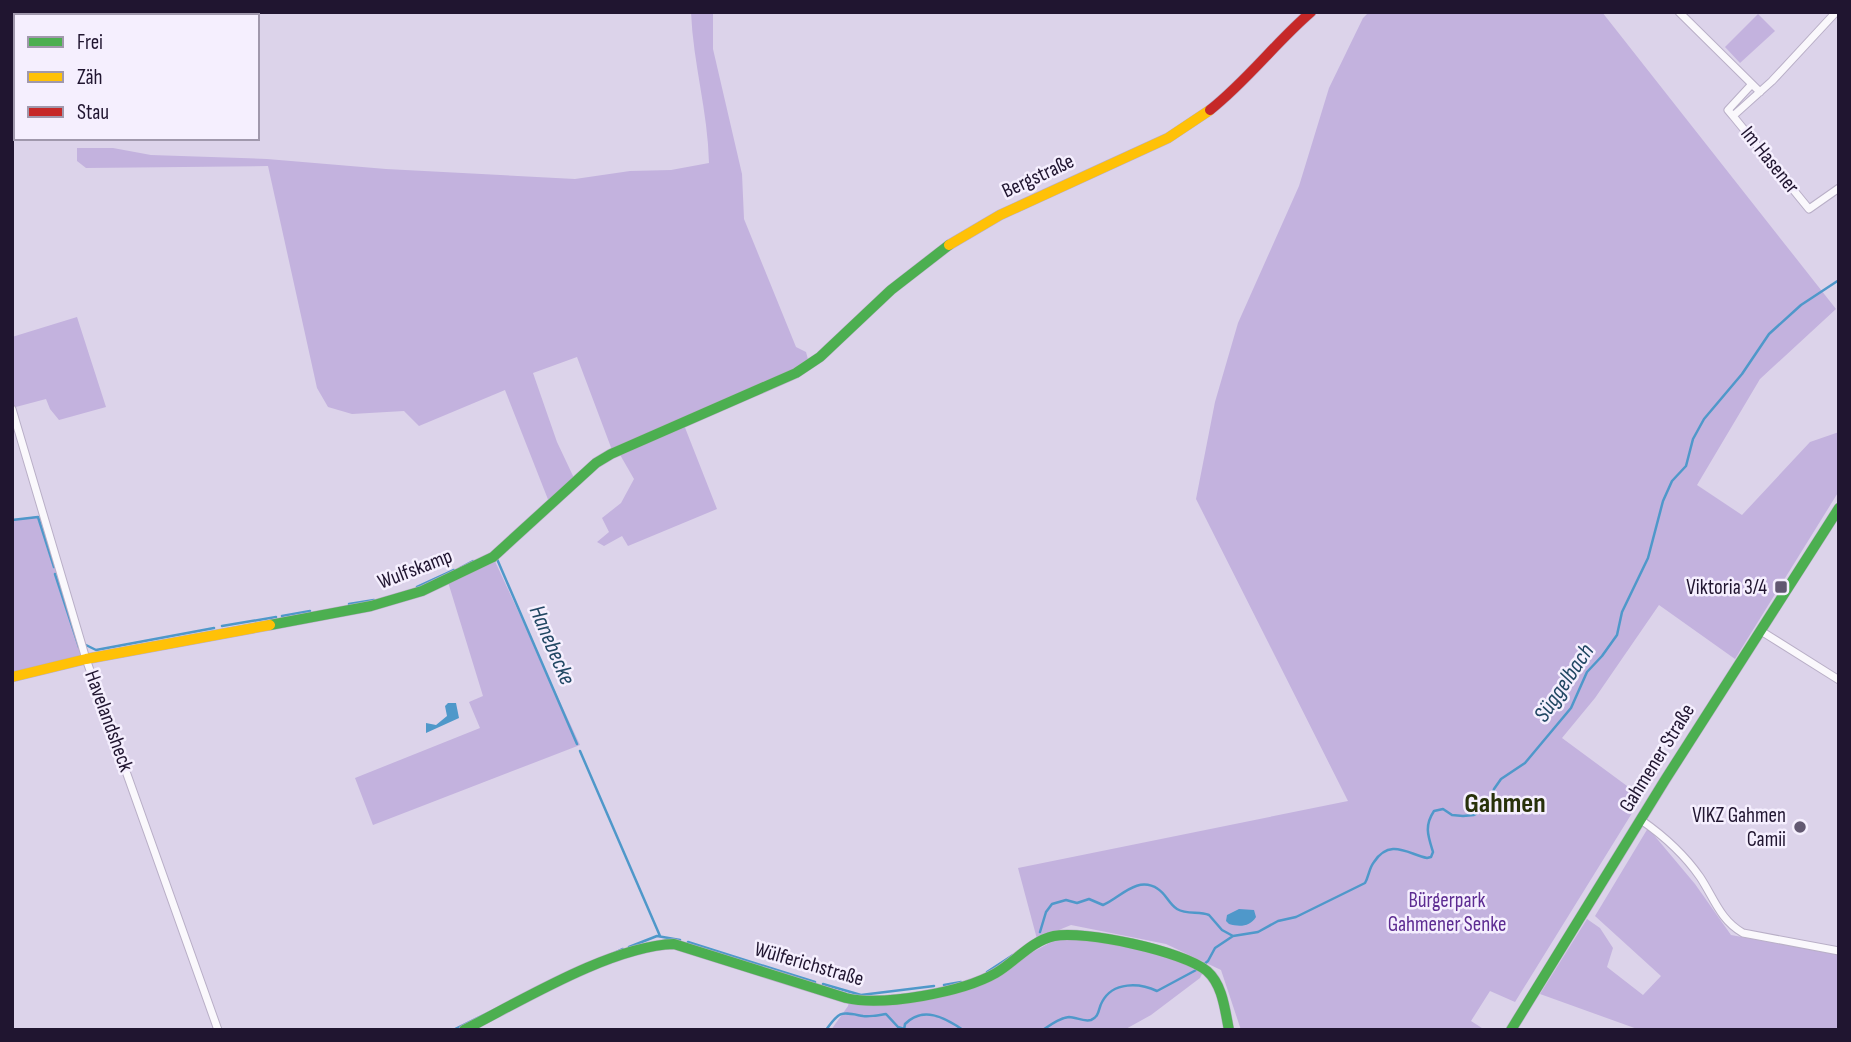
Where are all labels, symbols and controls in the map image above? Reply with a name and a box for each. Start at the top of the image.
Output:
legend [14,14,259,140]
text: Frei [77,30,103,55]
text: Zäh [77,65,103,90]
text: Stau [77,100,109,125]
street label: Im Hasener [1735,121,1805,199]
street label: Bergstraße [998,148,1078,204]
street label: Wulfskamp [374,543,456,595]
place label: Viktoria 3/4 [1686,575,1767,600]
marker: Viktoria 3/4 [1773,579,1789,595]
water label: Hanebecke [523,601,581,689]
water label: Süggelbach [1528,638,1600,727]
street label: Havelandsheck [79,667,139,775]
street label: Gahmener Straße [1614,699,1700,817]
district label: Gahmen [1464,787,1546,820]
place label: VIKZ Gahmen Camii [1692,803,1786,852]
marker: VIKZ Gahmen Camii [1792,819,1808,835]
park label: Bürgerpark Gahmener Senke [1388,888,1506,937]
street label: Wülferichstraße [751,936,867,992]

